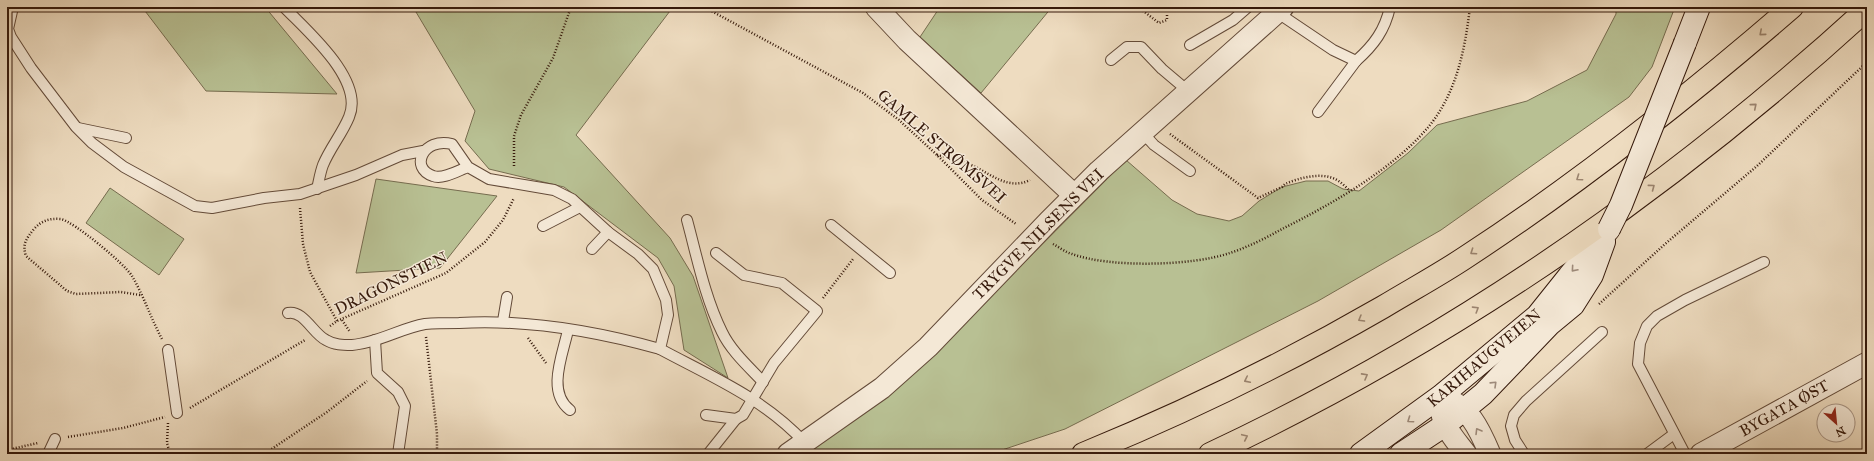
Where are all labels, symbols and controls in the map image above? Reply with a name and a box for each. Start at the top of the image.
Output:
one-way arrow [1759,28,1767,35]
street label: GAMLE STRØMSVEI [874,85,1010,207]
one-way arrow [1749,104,1756,111]
street label: TRYGVE NILSENS VEI [968,164,1108,304]
one-way arrow [1577,173,1584,180]
one-way arrow [1648,184,1655,192]
street label: DRAGONSTIEN [331,247,451,319]
one-way arrow [1470,247,1477,255]
one-way arrow [1572,264,1579,272]
street label: KARIHAUGVEIEN [1423,305,1545,411]
one-way arrow [1472,306,1479,314]
one-way arrow [1358,314,1365,322]
one-way arrow [1361,373,1368,380]
one-way arrow [1243,376,1251,383]
street label: BYGATA ØST [1736,376,1832,440]
one-way arrow [1489,381,1497,388]
north arrow [1816,403,1856,443]
one-way arrow [1407,415,1414,423]
text: N [1833,424,1847,440]
one-way arrow [1476,428,1483,435]
one-way arrow [1241,434,1248,442]

